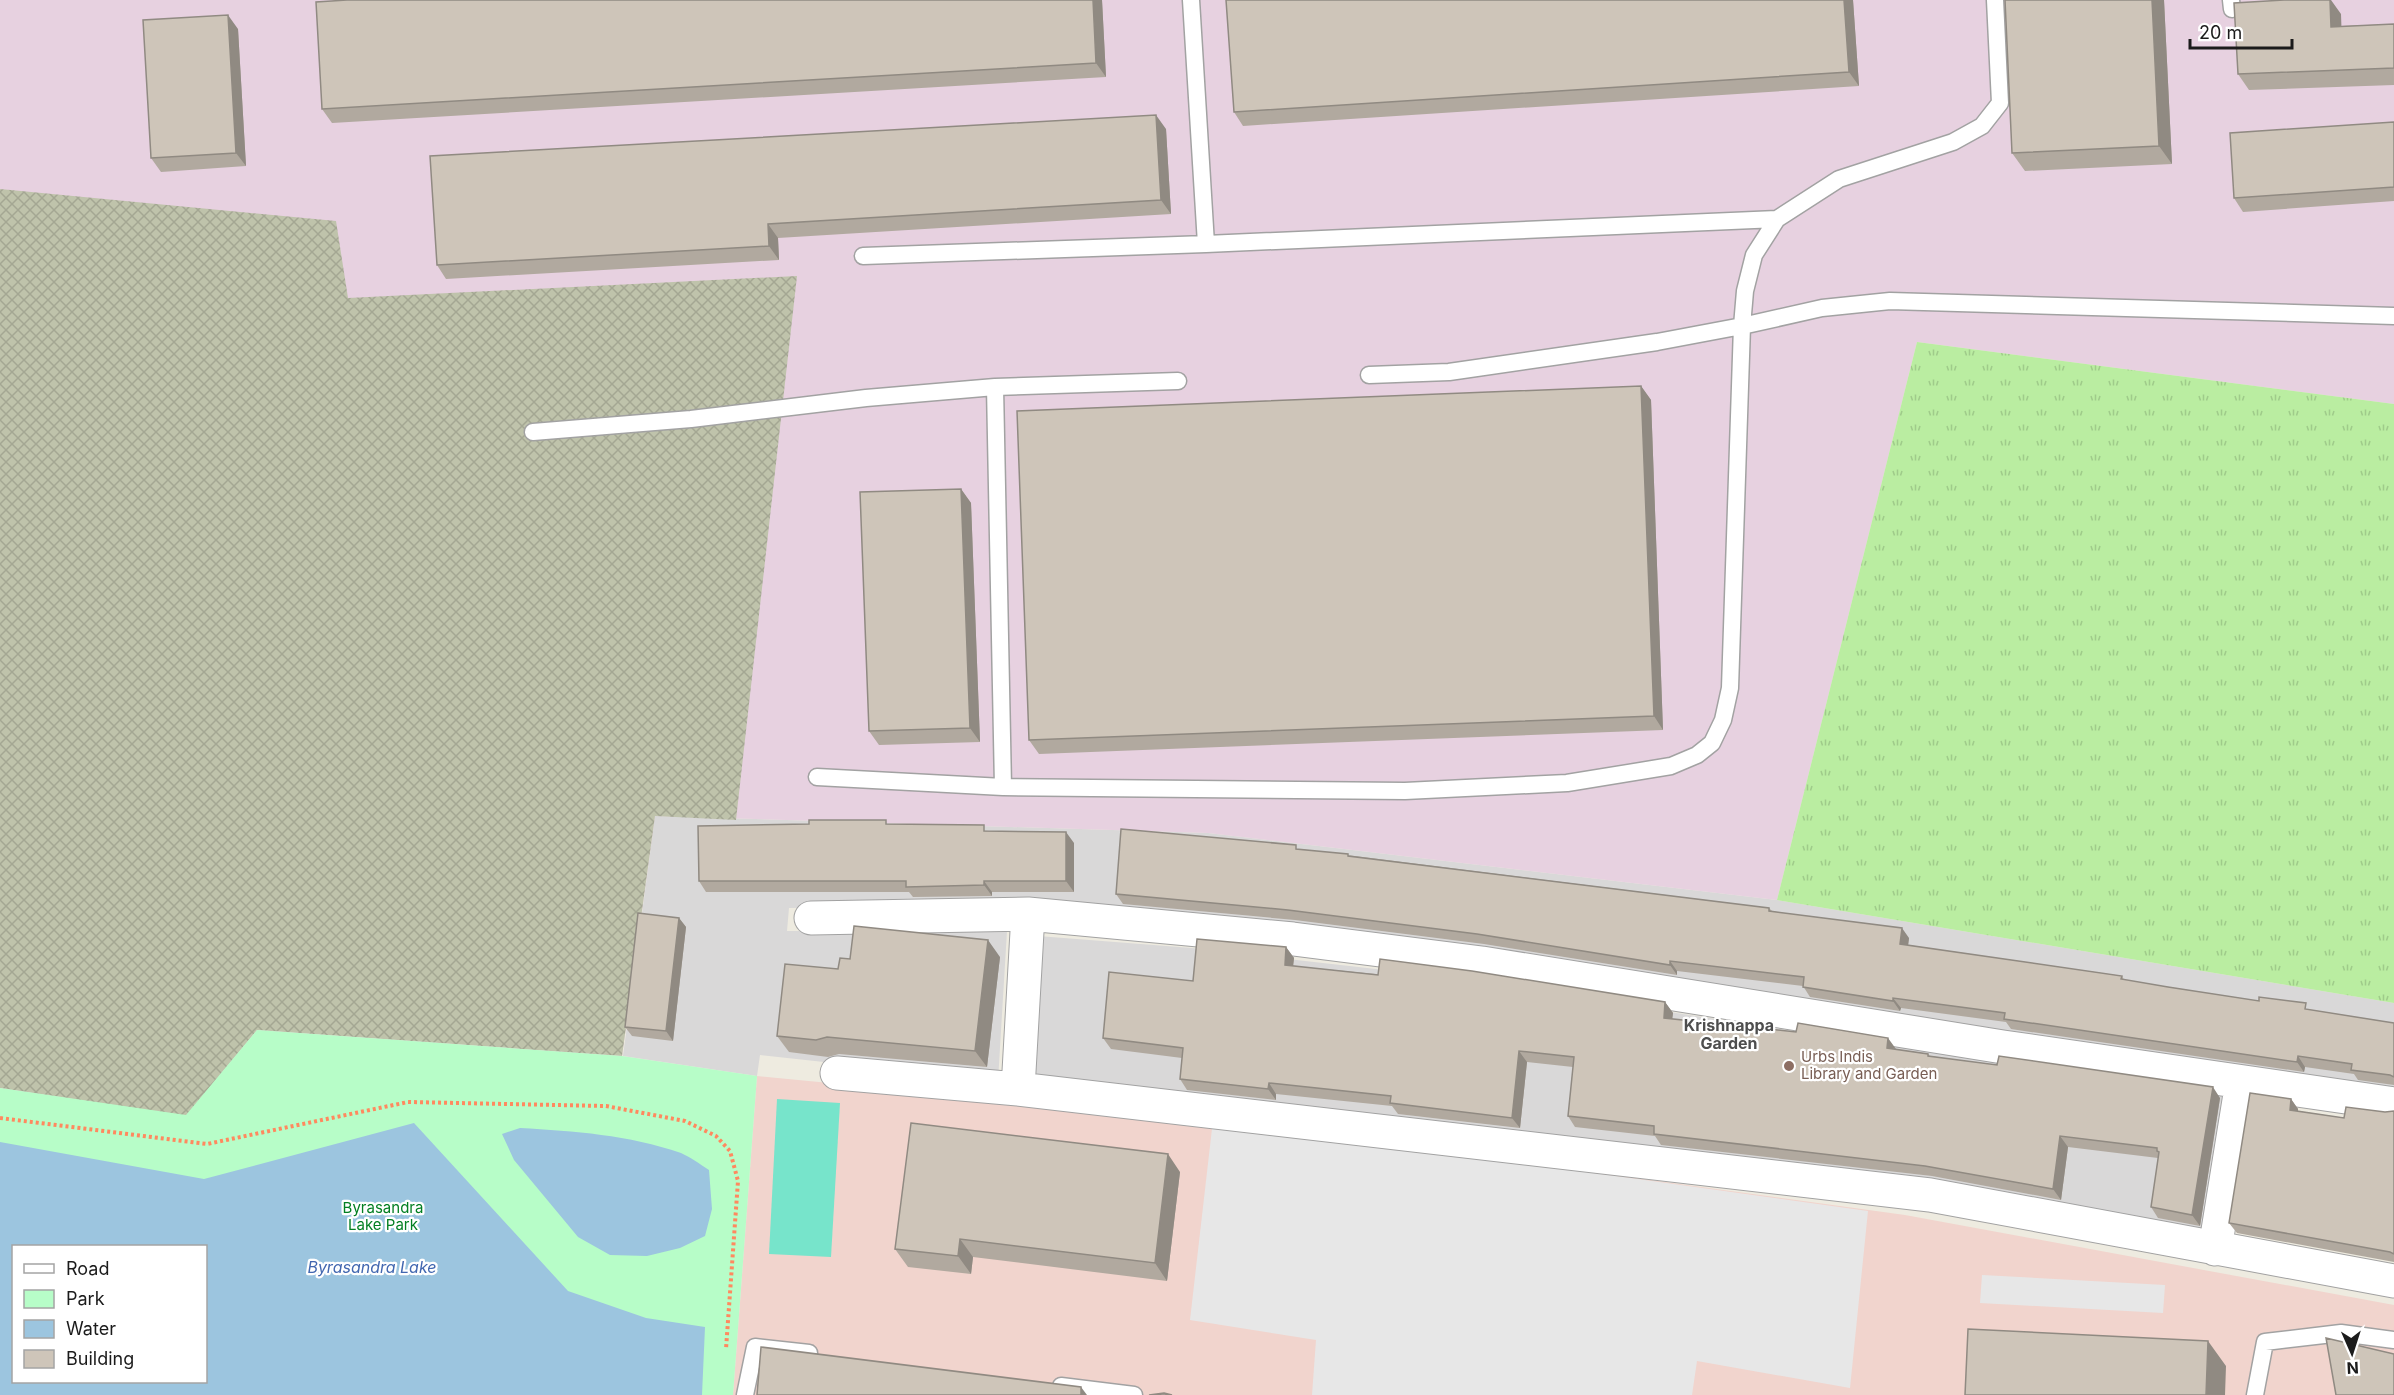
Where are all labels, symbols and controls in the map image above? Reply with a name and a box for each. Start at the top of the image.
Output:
scale bar [2190,12,2292,50]
text: 20 m [2199,22,2242,43]
district label: Krishnappa Garden [1684,1015,1774,1053]
place label: Urbs Indis Library and Garden [1801,1047,1937,1083]
marker: Urbs Indis Library and Garden [1782,1059,1796,1073]
park label: Byrasandra Lake Park [343,1198,423,1234]
legend [12,1245,207,1383]
water label: Byrasandra Lake [307,1257,437,1277]
text: Road [66,1258,109,1279]
text: Park [66,1288,105,1309]
text: Water [66,1318,116,1339]
north arrow [2322,1323,2382,1383]
text: Building [66,1348,134,1369]
text: N [2346,1358,2359,1378]

